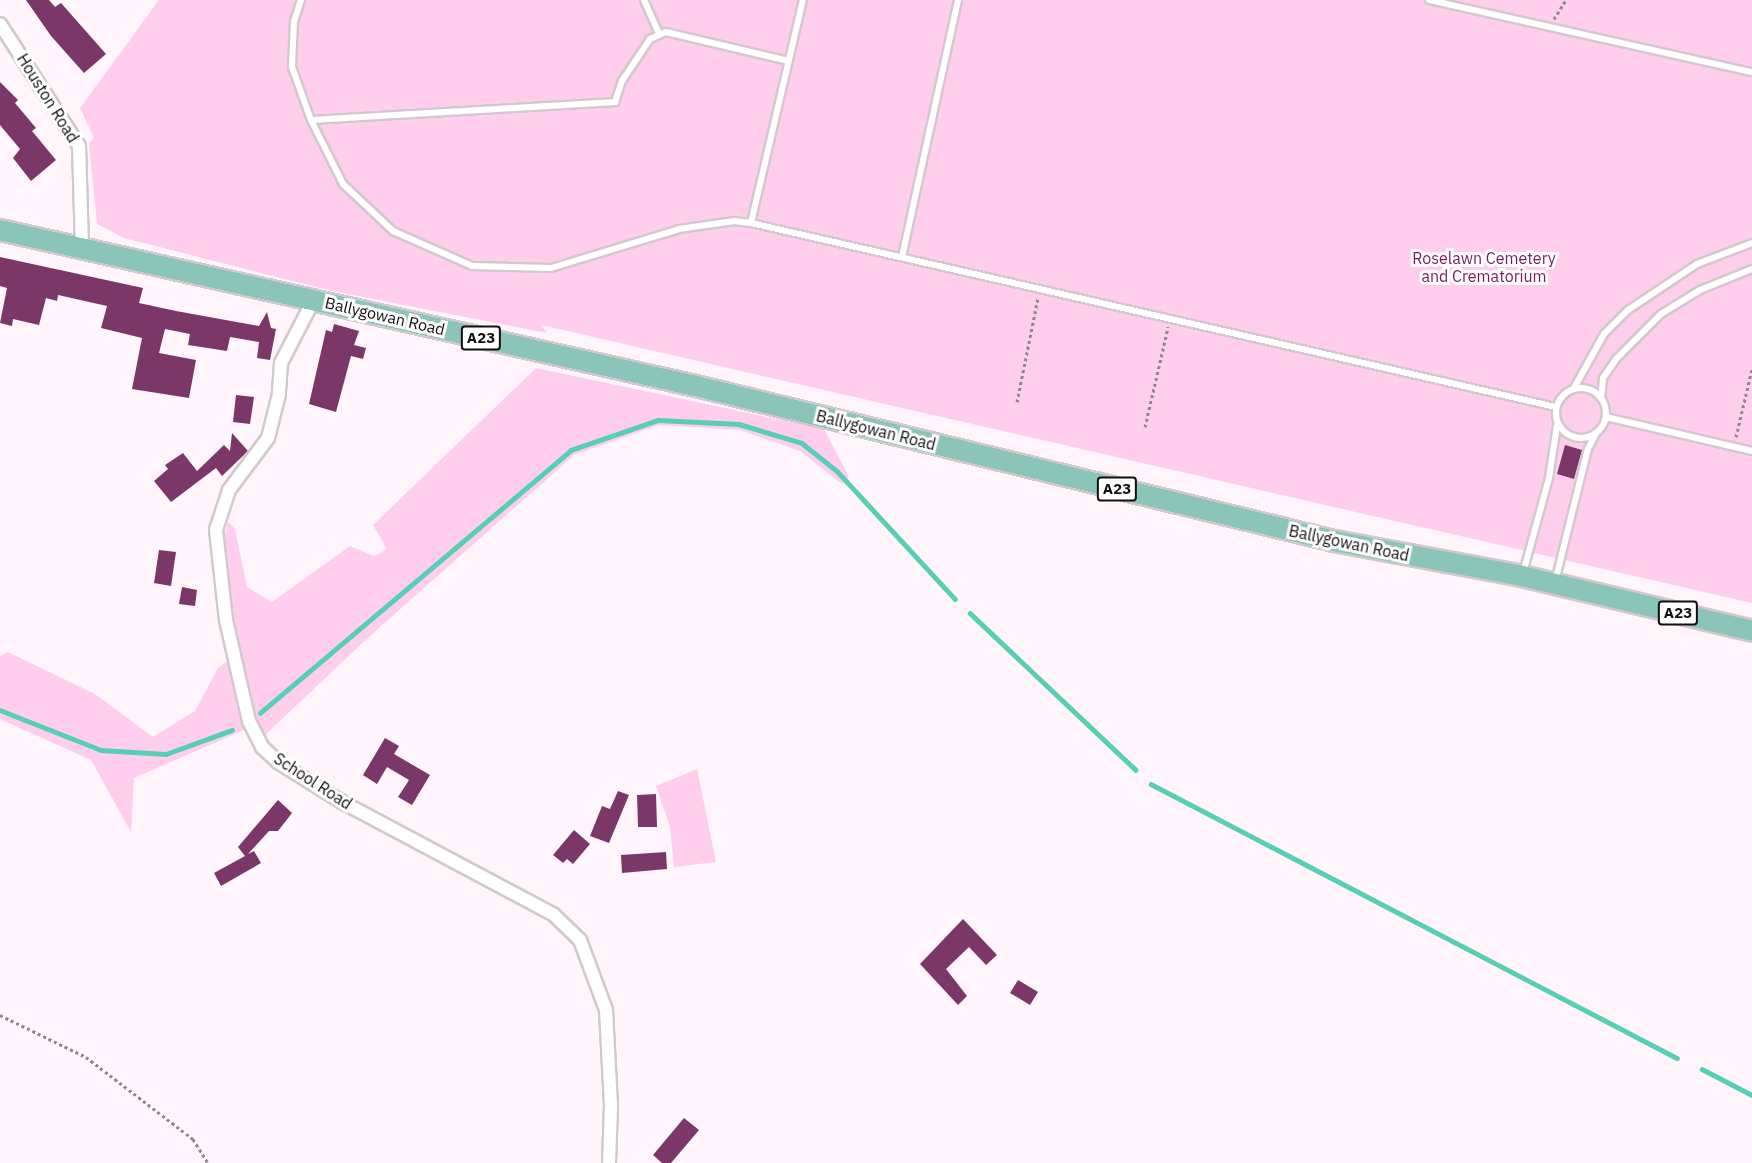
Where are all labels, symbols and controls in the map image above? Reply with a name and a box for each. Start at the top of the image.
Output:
street label: Houston Road [13,50,83,146]
park label: Roselawn Cemetery and Crematorium [1412,248,1556,286]
street label: Ballygowan Road [323,293,447,339]
road number: A23 [460,326,502,350]
street label: Ballygowan Road [814,406,938,454]
road number: A23 [1096,477,1138,501]
street label: Ballygowan Road [1287,521,1411,565]
road number: A23 [1657,601,1699,625]
street label: School Road [270,749,356,813]

